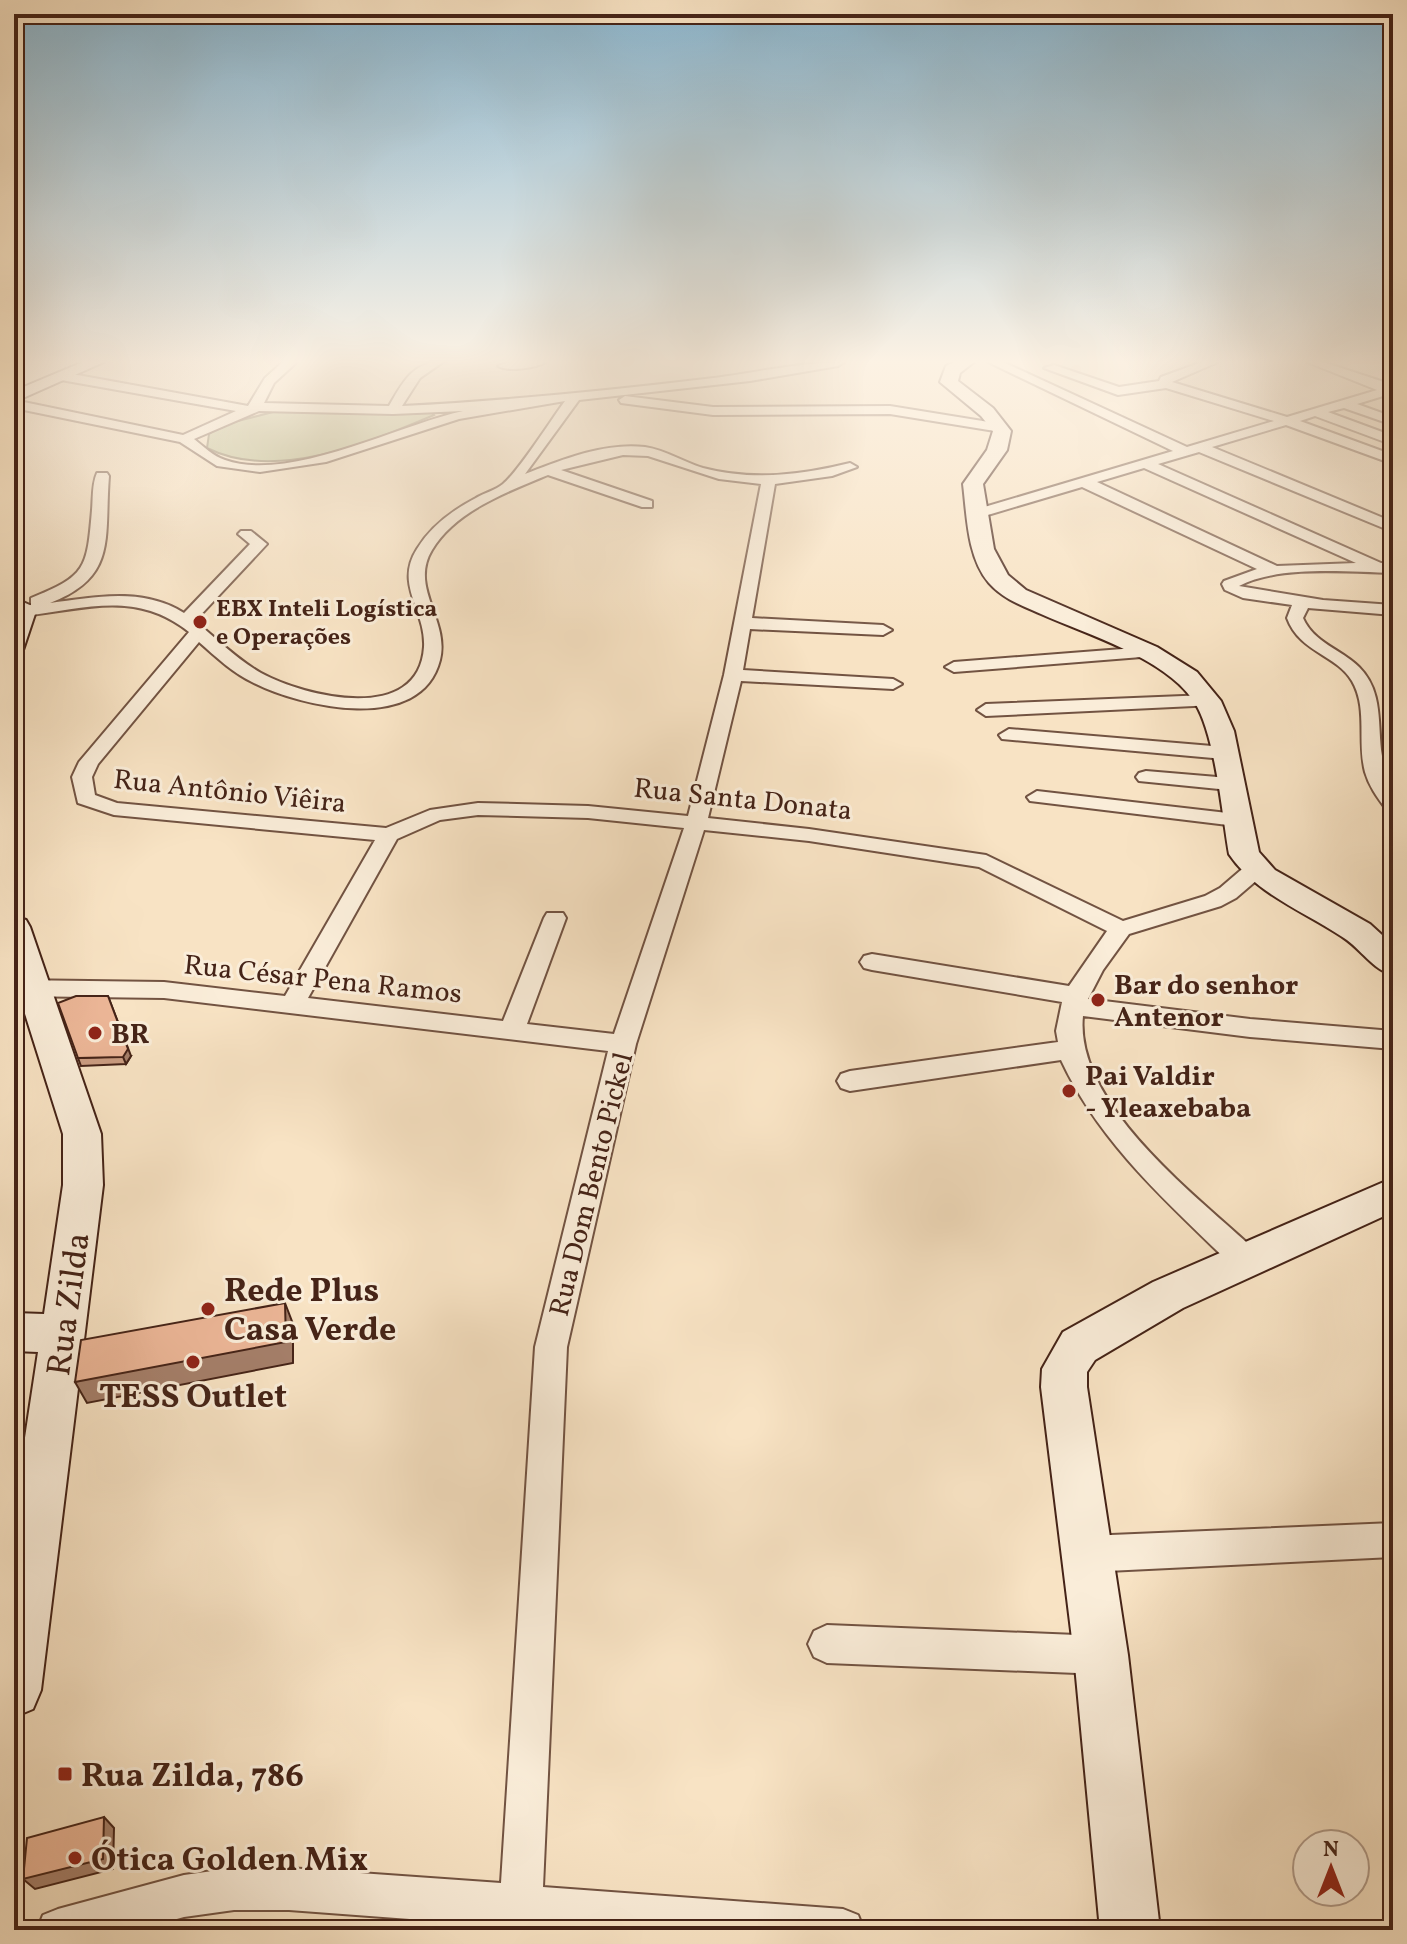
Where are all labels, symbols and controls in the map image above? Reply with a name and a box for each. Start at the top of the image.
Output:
place label: EBX Inteli Logística e Operações [216,593,437,655]
marker: EBX Inteli Logística e Operações [191,613,209,631]
street label: Rua Antônio Viêira [111,761,348,824]
street label: Rua Santa Donata [632,770,854,831]
street label: Rua César Pena Ramos [182,946,464,1014]
place label: Bar do senhor Antenor [1114,967,1298,1038]
marker: Bar do senhor Antenor [1089,991,1107,1009]
place label: BR [111,1016,150,1055]
marker: BR [86,1024,104,1042]
street label: Rua Dom Bento Pickel [541,1049,644,1321]
place label: Pai Valdir - Yleaxebaba [1085,1058,1251,1129]
marker: Pai Valdir - Yleaxebaba [1060,1082,1078,1100]
street label: Rua Zilda [37,1230,104,1379]
place label: Rede Plus Casa Verde [224,1269,396,1355]
marker: Rede Plus Casa Verde [199,1300,217,1318]
marker: TESS Outlet [184,1353,202,1371]
place label: TESS Outlet [99,1375,287,1422]
place label: Rua Zilda, 786 [81,1754,304,1801]
marker: Rua Zilda, 786 [56,1765,74,1783]
north arrow [1291,1828,1371,1908]
text: N [1323,1835,1339,1866]
place label: Ótica Golden Mix [91,1838,368,1885]
marker: Ótica Golden Mix [66,1849,84,1867]

